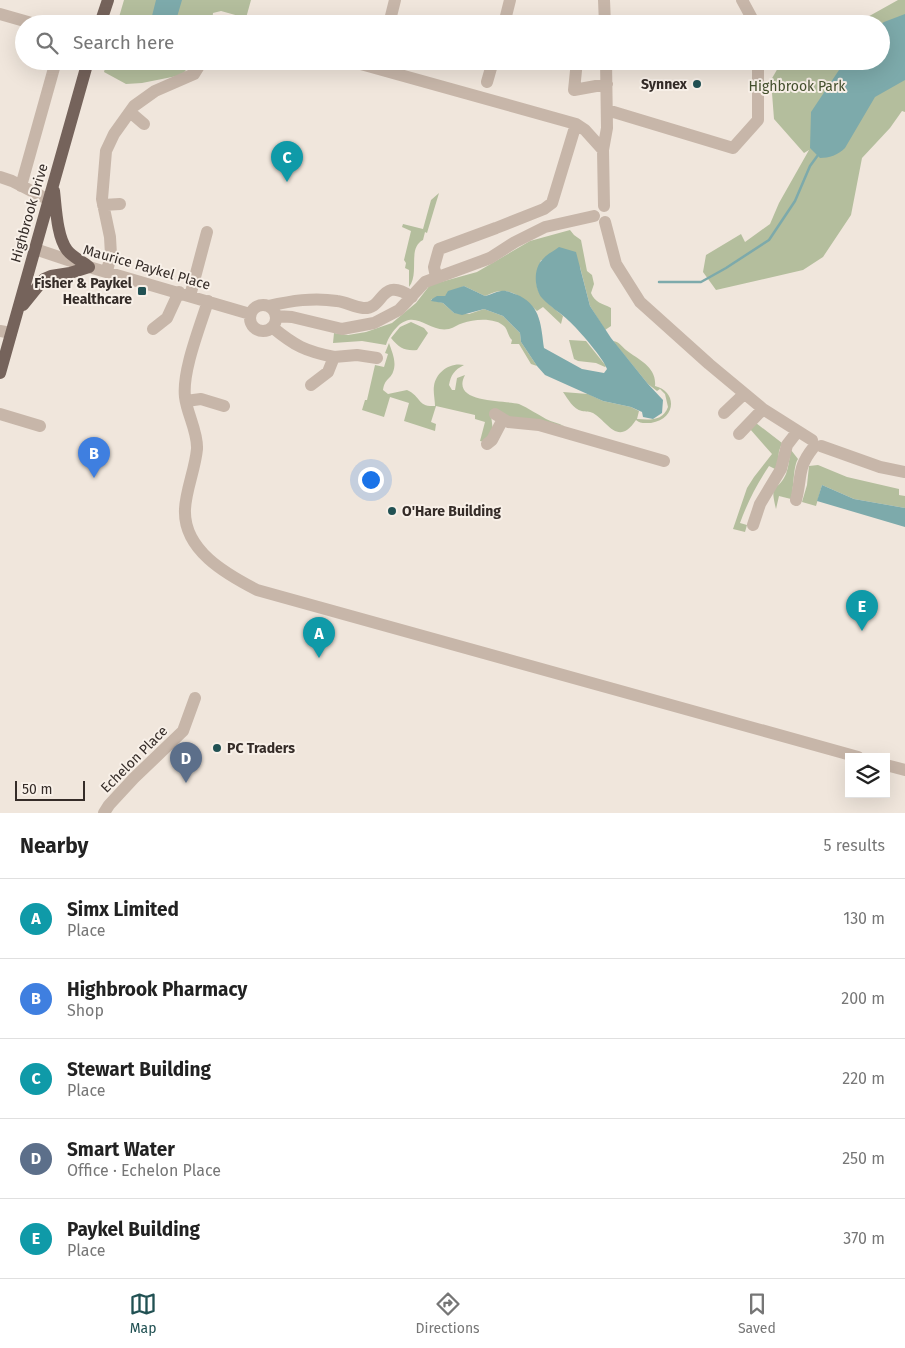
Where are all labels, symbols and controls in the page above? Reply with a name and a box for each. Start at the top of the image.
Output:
search box [15,15,890,70]
icon: search [33,29,61,57]
text: Search here [73,31,174,54]
place label: Synnex [641,76,688,93]
marker: Synnex [691,78,703,90]
park label: Highbrook Park [748,78,846,95]
pin: C [271,141,303,182]
street label: Highbrook Drive [7,162,52,265]
street label: Maurice Paykel Place [81,241,212,294]
place label: Fisher & Paykel Healthcare [34,275,133,308]
marker: Fisher & Paykel Healthcare [136,285,148,297]
pin: B [78,437,110,478]
your location [358,467,384,493]
place label: O'Hare Building [402,503,501,520]
marker: O'Hare Building [386,505,398,517]
pin: E [846,590,878,631]
pin: A [303,617,335,658]
street label: Echelon Place [97,722,171,796]
place label: PC Traders [227,740,295,757]
pin: D [170,742,202,783]
marker: PC Traders [211,742,223,754]
map controls [845,753,890,798]
button: layers [845,753,890,798]
scale bar [15,778,85,801]
text: 50 m [22,781,53,798]
text: Nearby [20,833,88,859]
text: 5 results [824,836,885,855]
text: Simx Limited [67,898,179,921]
text: A [31,909,41,928]
text: 130 m [843,909,885,928]
text: Place [67,921,106,940]
text: Highbrook Pharmacy [67,978,247,1001]
text: B [31,989,41,1008]
text: 200 m [841,989,885,1008]
text: Shop [67,1001,104,1020]
text: Stewart Building [67,1058,211,1081]
text: C [31,1069,41,1088]
text: 220 m [842,1069,885,1088]
text: Place [67,1081,106,1100]
text: Smart Water [67,1138,175,1161]
text: D [31,1149,41,1168]
text: 250 m [842,1149,885,1168]
text: Office · Echelon Place [67,1161,221,1180]
text: Paykel Building [67,1218,200,1241]
text: E [32,1229,40,1248]
text: 370 m [843,1229,885,1248]
text: Place [67,1241,106,1260]
tab: Map [129,1290,157,1337]
tab: Directions [415,1290,480,1337]
tab: Saved [738,1290,776,1337]

